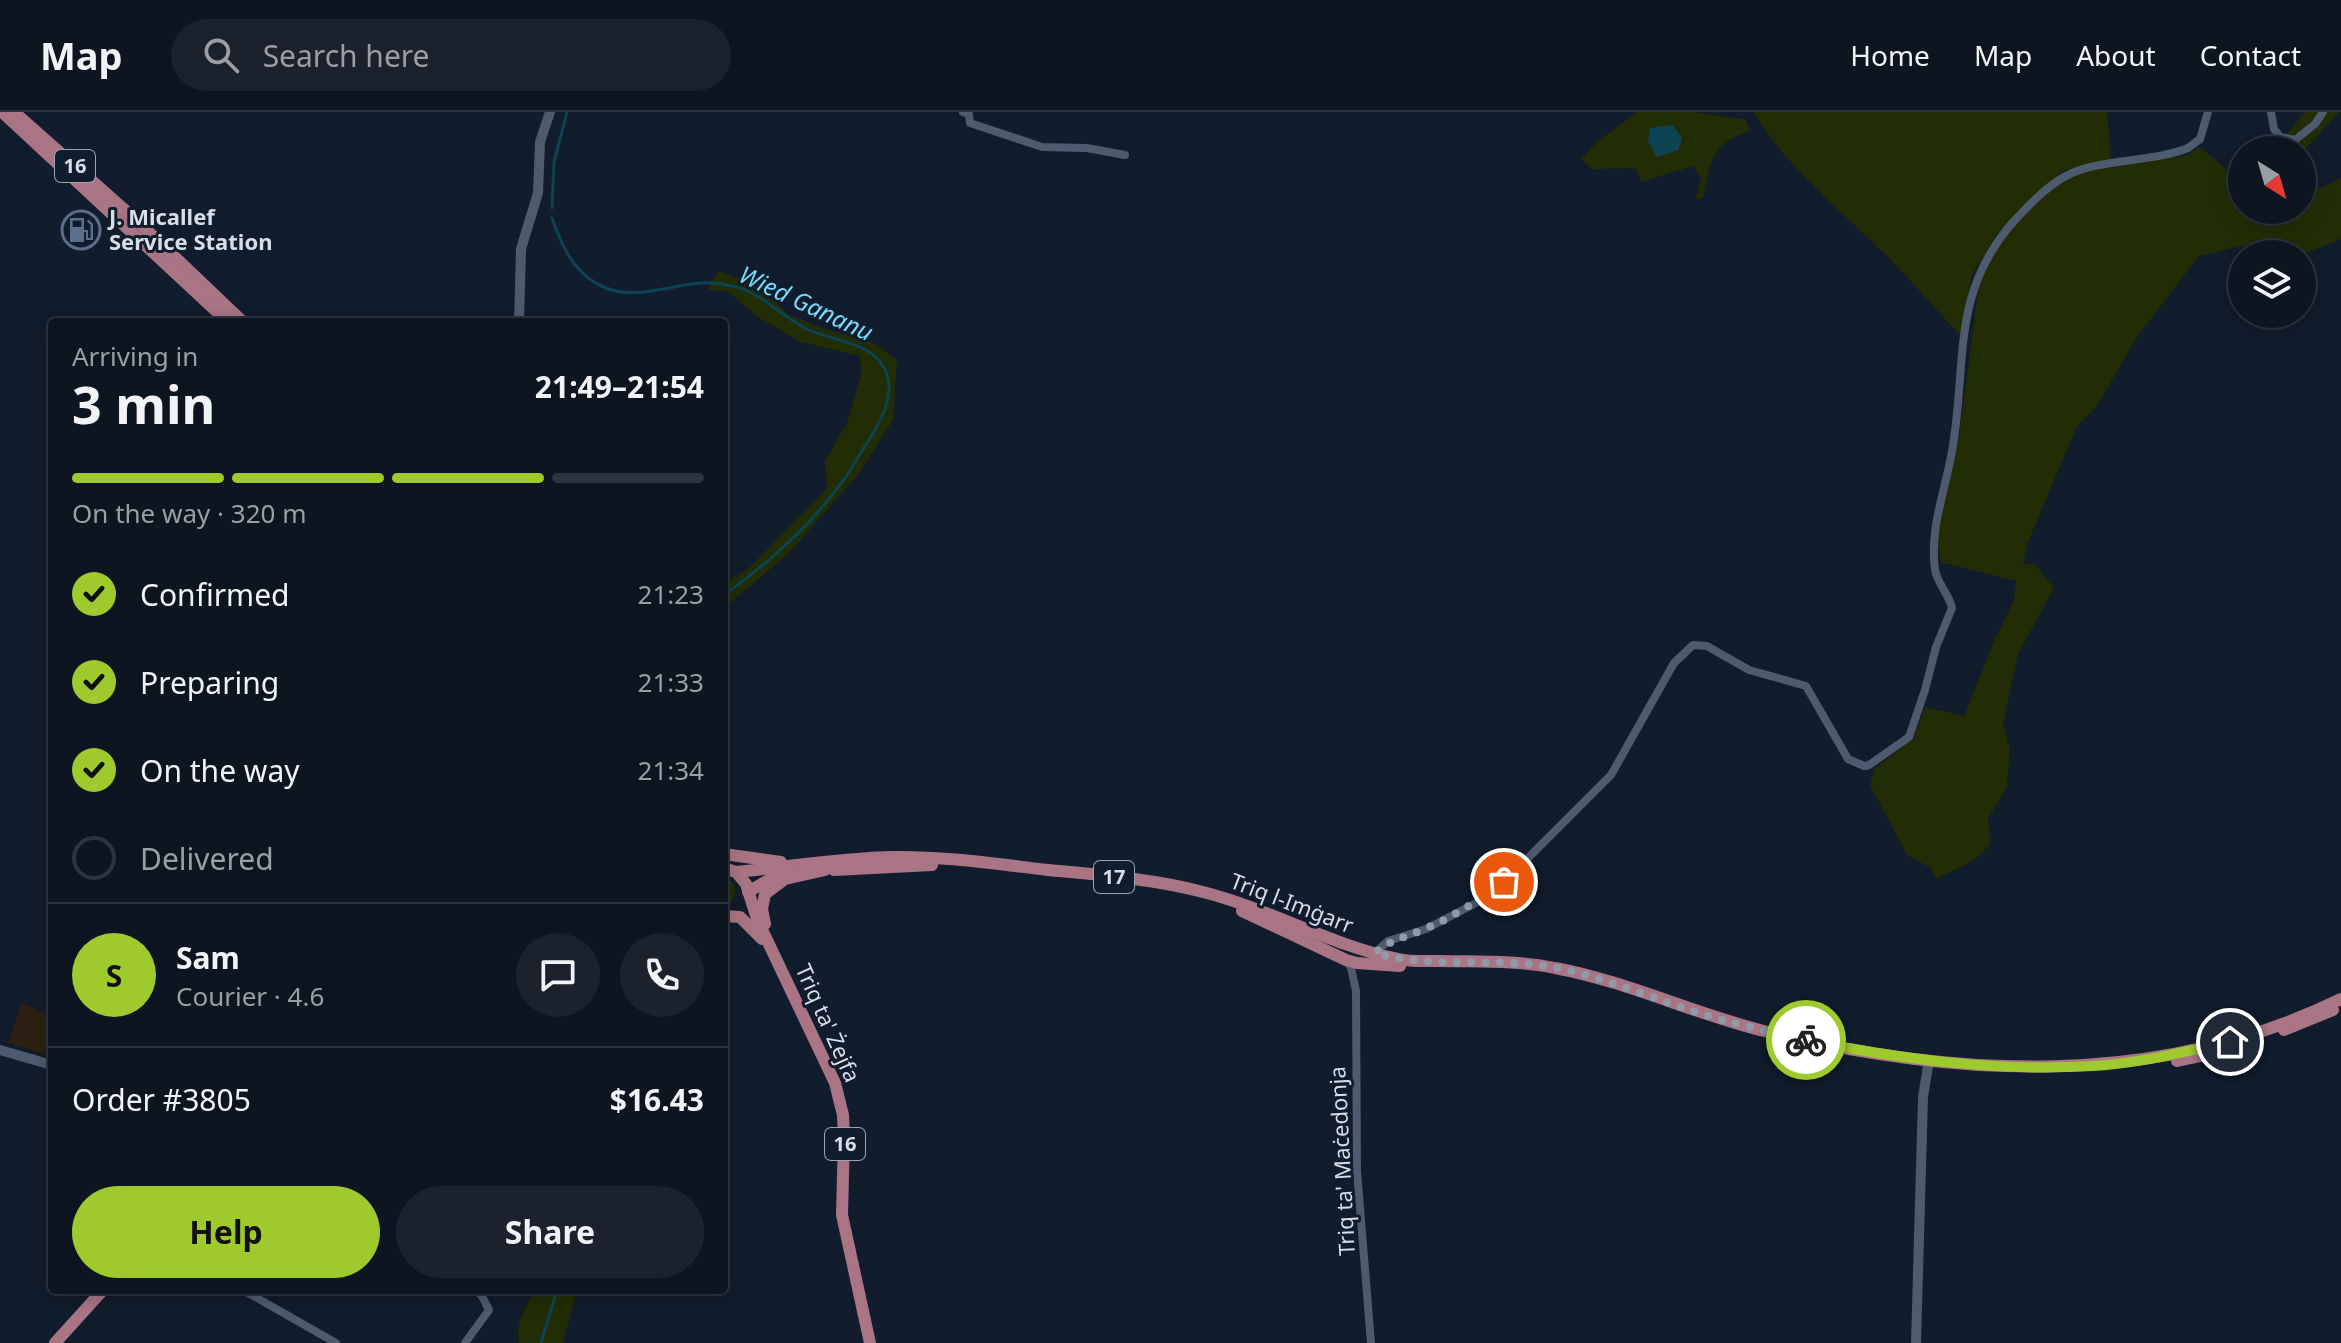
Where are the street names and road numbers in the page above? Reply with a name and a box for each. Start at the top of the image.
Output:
road number: 16 [55,150,95,182]
road number: 17 [1094,861,1134,893]
street label: Triq l-Imġarr [1226,865,1358,939]
street label: Triq ta' Żejfa [789,959,868,1086]
street label: Triq ta' Maċedonja [1321,1066,1361,1257]
road number: 16 [825,1128,865,1160]

